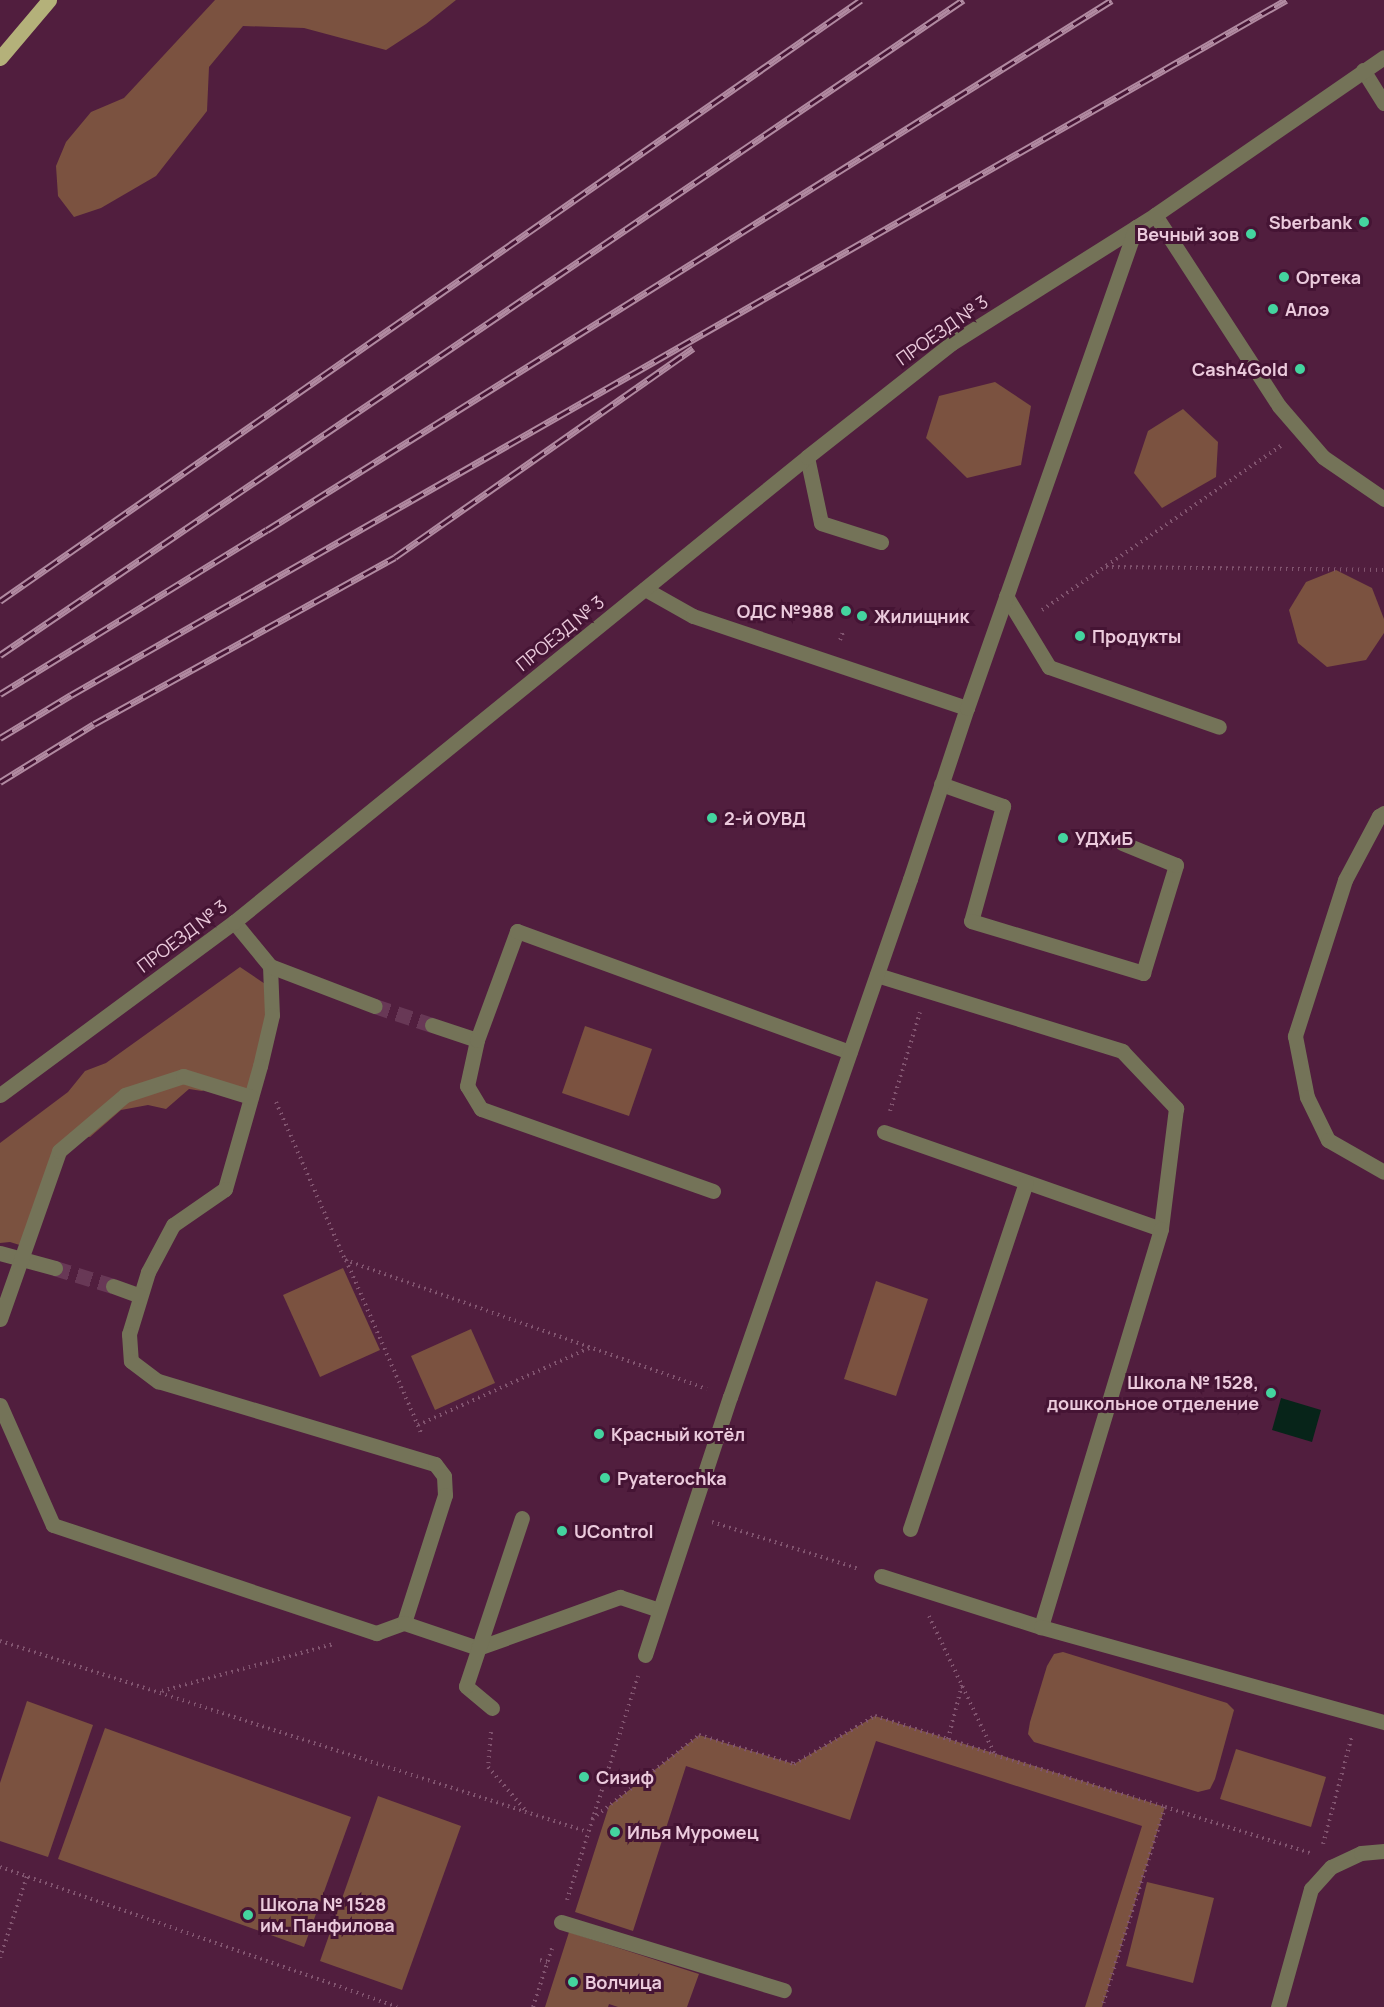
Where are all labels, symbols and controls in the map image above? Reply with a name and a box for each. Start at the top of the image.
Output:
place label: Sberbank [1269,211,1352,233]
marker: Sberbank [1357,215,1371,229]
place label: Вечный зов [1137,223,1239,245]
marker: Вечный зов [1244,227,1258,241]
place label: Ортека [1296,266,1361,288]
marker: Ортека [1277,270,1291,284]
street label: ПРОЕЗД № 3 [892,290,992,370]
place label: Алоэ [1285,298,1329,320]
marker: Алоэ [1266,302,1280,316]
place label: Cash4Gold [1192,358,1288,380]
marker: Cash4Gold [1293,362,1307,376]
street label: ПРОЕЗД № 3 [512,591,608,675]
place label: ОДС №988 [737,600,834,622]
marker: ОДС №988 [839,604,853,618]
place label: Жилищник [874,605,969,627]
marker: Жилищник [855,609,869,623]
place label: Продукты [1092,625,1181,647]
marker: Продукты [1073,629,1087,643]
place label: 2-й ОУВД [724,807,806,829]
marker: 2-й ОУВД [705,811,719,825]
place label: УДХиБ [1075,827,1133,849]
marker: УДХиБ [1056,831,1070,845]
street label: ПРОЕЗД № 3 [133,895,231,977]
place label: Школа № 1528, дошкольное отделение [1047,1372,1259,1414]
marker: Школа № 1528, дошкольное отделение [1264,1386,1278,1400]
place label: Красный котёл [611,1423,745,1445]
marker: Красный котёл [592,1427,606,1441]
place label: Pyaterochka [617,1467,727,1489]
marker: Pyaterochka [598,1471,612,1485]
place label: UControl [574,1520,654,1542]
marker: UControl [555,1524,569,1538]
place label: Сизиф [596,1766,654,1788]
marker: Сизиф [577,1770,591,1784]
place label: Илья Муромец [627,1821,758,1843]
marker: Илья Муромец [608,1825,622,1839]
place label: Школа № 1528 им. Панфилова [260,1894,395,1936]
marker: Школа № 1528 им. Панфилова [241,1908,255,1922]
place label: Волчица [585,1971,662,1993]
marker: Волчица [566,1975,580,1989]

